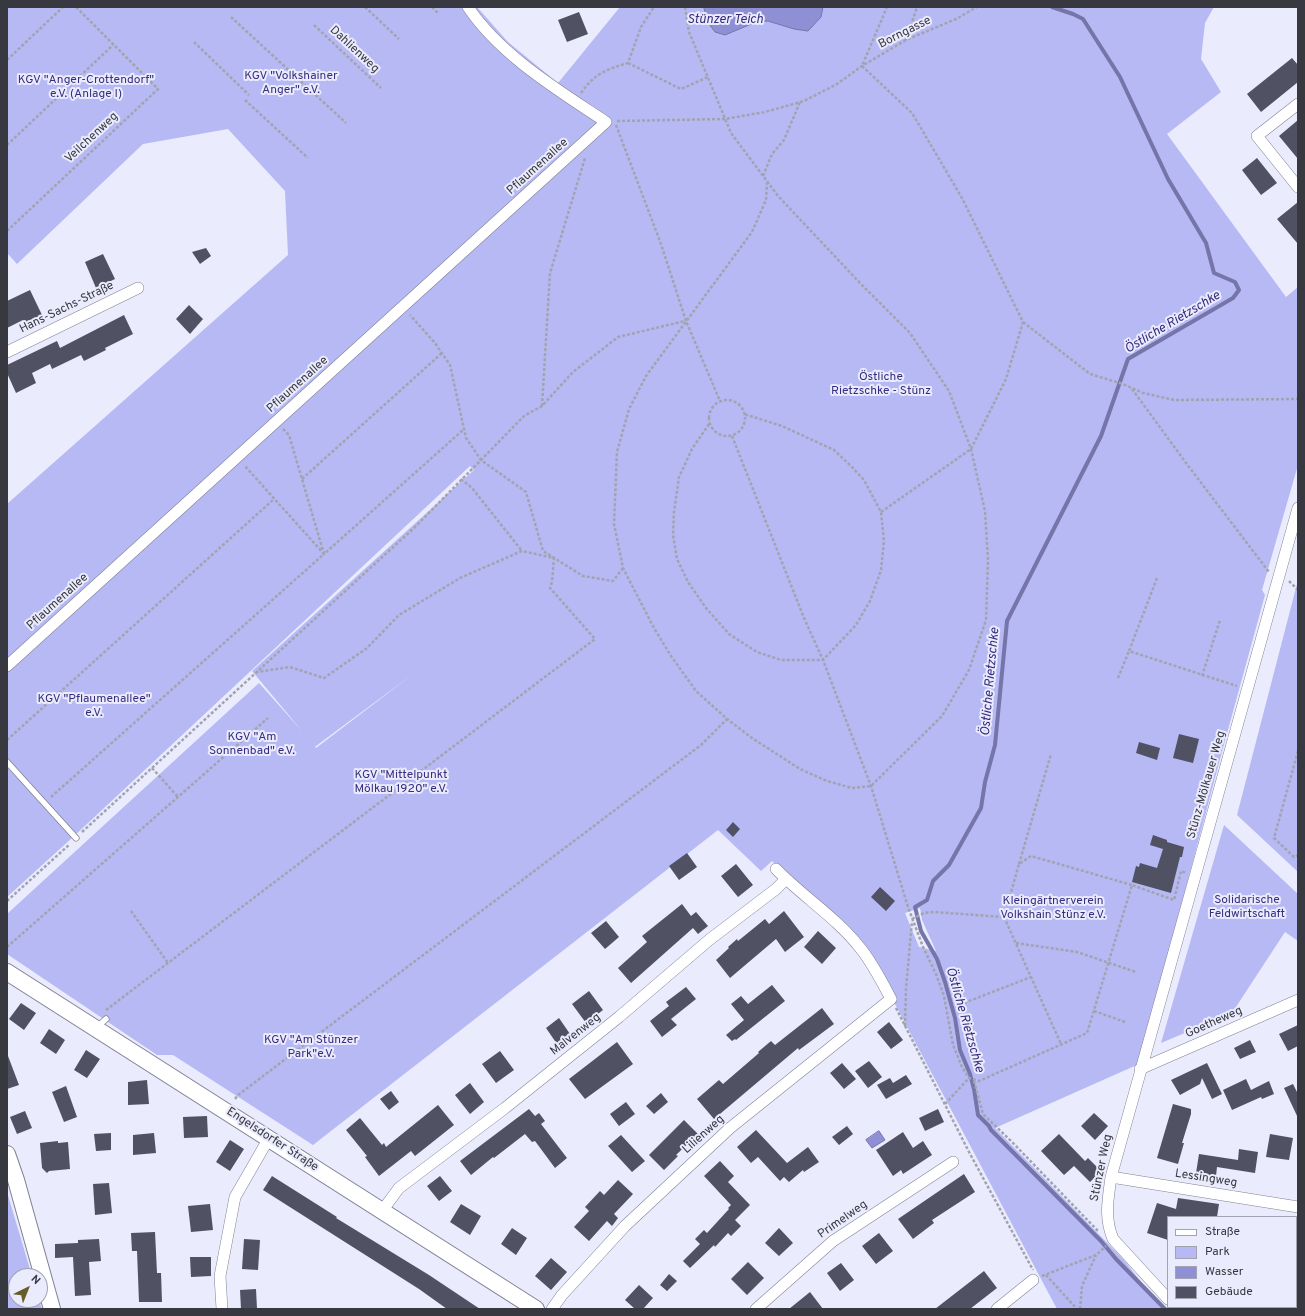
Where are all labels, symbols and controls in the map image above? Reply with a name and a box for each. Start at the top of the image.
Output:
water label: Stünzer Teich [687,12,763,28]
street label: Borngasse [876,14,934,52]
street label: Dahlienweg [326,23,382,77]
park label: KGV "Volkshainer Anger" e.V. [244,70,338,98]
park label: KGV "Anger-Crottendorf" e.V. (Anlage I) [18,74,154,102]
street label: Veilchenweg [62,110,122,166]
street label: Pflaumenallee [504,136,572,198]
street label: Hans-Sachs-Straße [17,279,117,337]
water label: Östliche Rietzschke [1122,288,1224,358]
street label: Pflaumenallee [264,354,332,416]
park label: Östliche Rietzschke - Stünz [831,371,931,399]
street label: Pflaumenallee [24,571,92,633]
water label: Östliche Rietzschke [979,627,1003,737]
park label: KGV "Pflaumenallee" e.V. [38,693,150,721]
street label: Stünz-Mölkauer Weg [1185,729,1229,841]
park label: KGV "Am Sonnenbad" e.V. [209,731,295,759]
park label: KGV "Mittelpunkt Mölkau 1920" e.V. [354,769,448,797]
park label: Solidarische Feldwirtschaft [1209,894,1285,922]
park label: Kleingärtnerverein Volkshain Stünz e.V. [1000,895,1106,923]
water label: Östliche Rietzschke [942,966,986,1074]
street label: Goetheweg [1183,1004,1245,1042]
street label: Malvenweg [548,1011,604,1059]
park label: KGV "Am Stünzer Park"e.V. [264,1034,358,1062]
street label: Engelsdorfer Straße [223,1105,321,1175]
street label: Lilienweg [680,1113,728,1157]
street label: Stünzer Weg [1088,1133,1116,1203]
street label: Lessingweg [1174,1167,1238,1191]
street label: Primelweg [816,1198,870,1242]
legend [1167,1216,1297,1308]
text: Straße [1205,1224,1240,1240]
text: Park [1205,1244,1230,1260]
text: Wasser [1205,1264,1243,1280]
north arrow [8,1268,48,1308]
text: N [28,1272,43,1288]
text: Gebäude [1205,1284,1253,1300]

